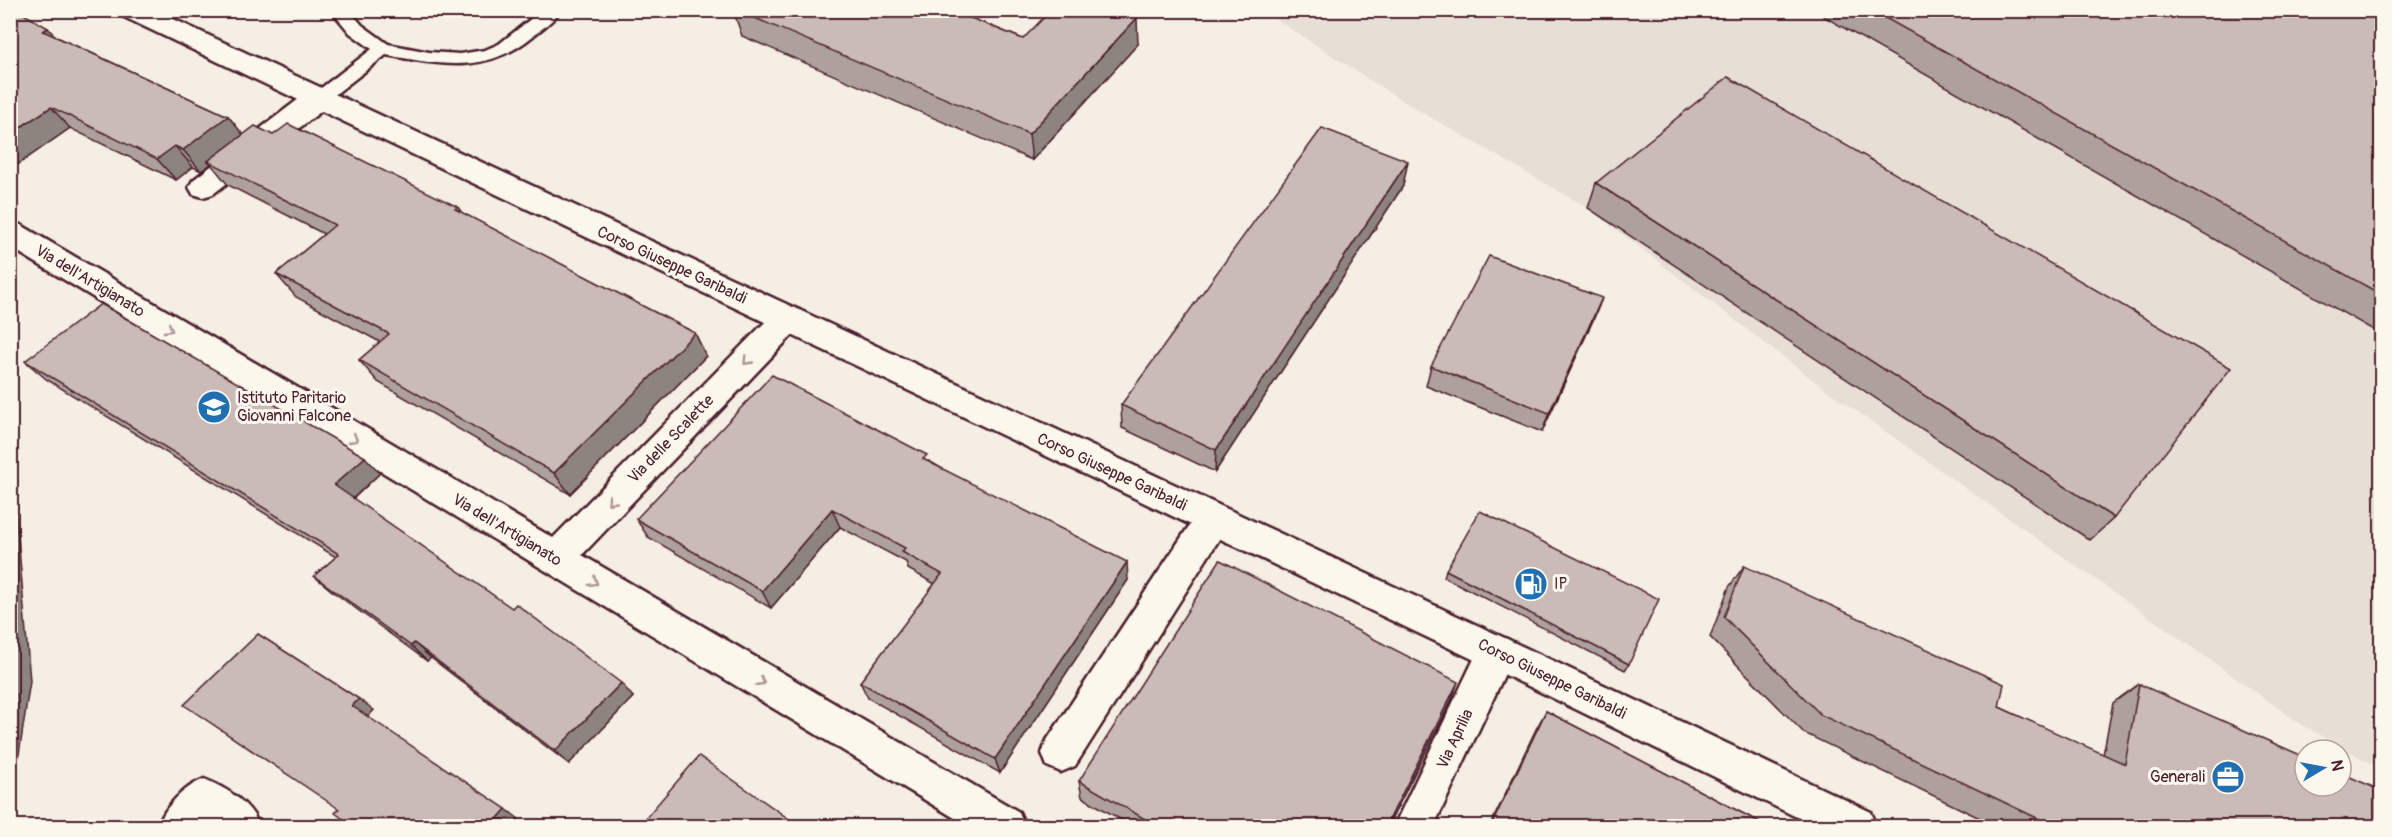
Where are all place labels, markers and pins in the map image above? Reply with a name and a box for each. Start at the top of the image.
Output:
place label: Istituto Paritario Giovanni Falcone [237,388,351,426]
school or university icon: Istituto Paritario Giovanni Falcone [196,389,232,425]
fuel station icon: IP [1513,566,1549,602]
place label: IP [1554,574,1568,594]
office icon: Generali [2210,759,2246,795]
place label: Generali [2150,767,2205,787]

